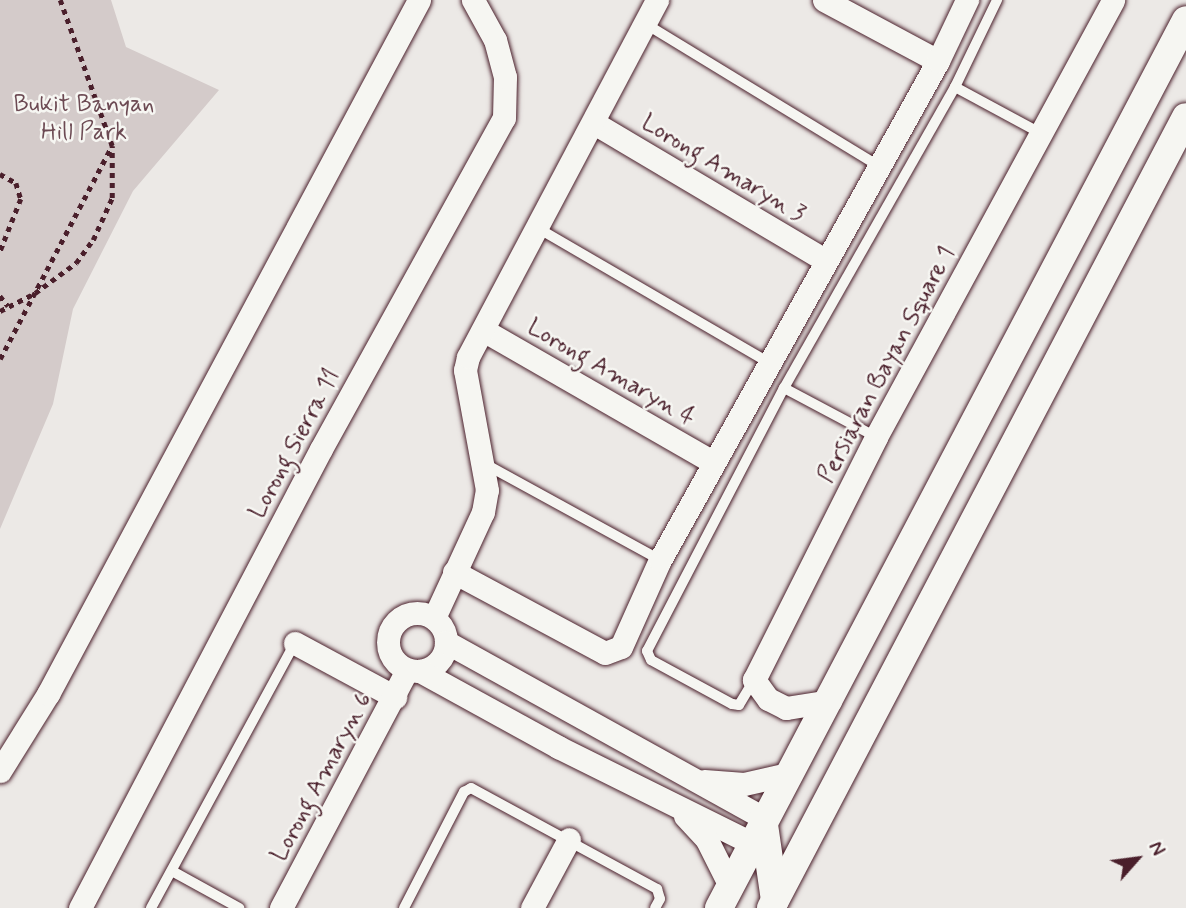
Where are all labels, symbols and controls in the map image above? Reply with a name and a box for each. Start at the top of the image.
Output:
park label: Bukit Banyan Hill Park [15,91,153,147]
street label: Lorong Amaryn 3 [642,113,804,225]
street label: Persiaran Bayan Square 1 [811,239,963,491]
street label: Lorong Amaryn 4 [528,317,694,429]
street label: Lorong Sierra 11 [243,364,347,524]
street label: Lorong Amaryn 6 [269,694,375,860]
north arrow [1102,824,1172,894]
text: N [1142,837,1170,860]

